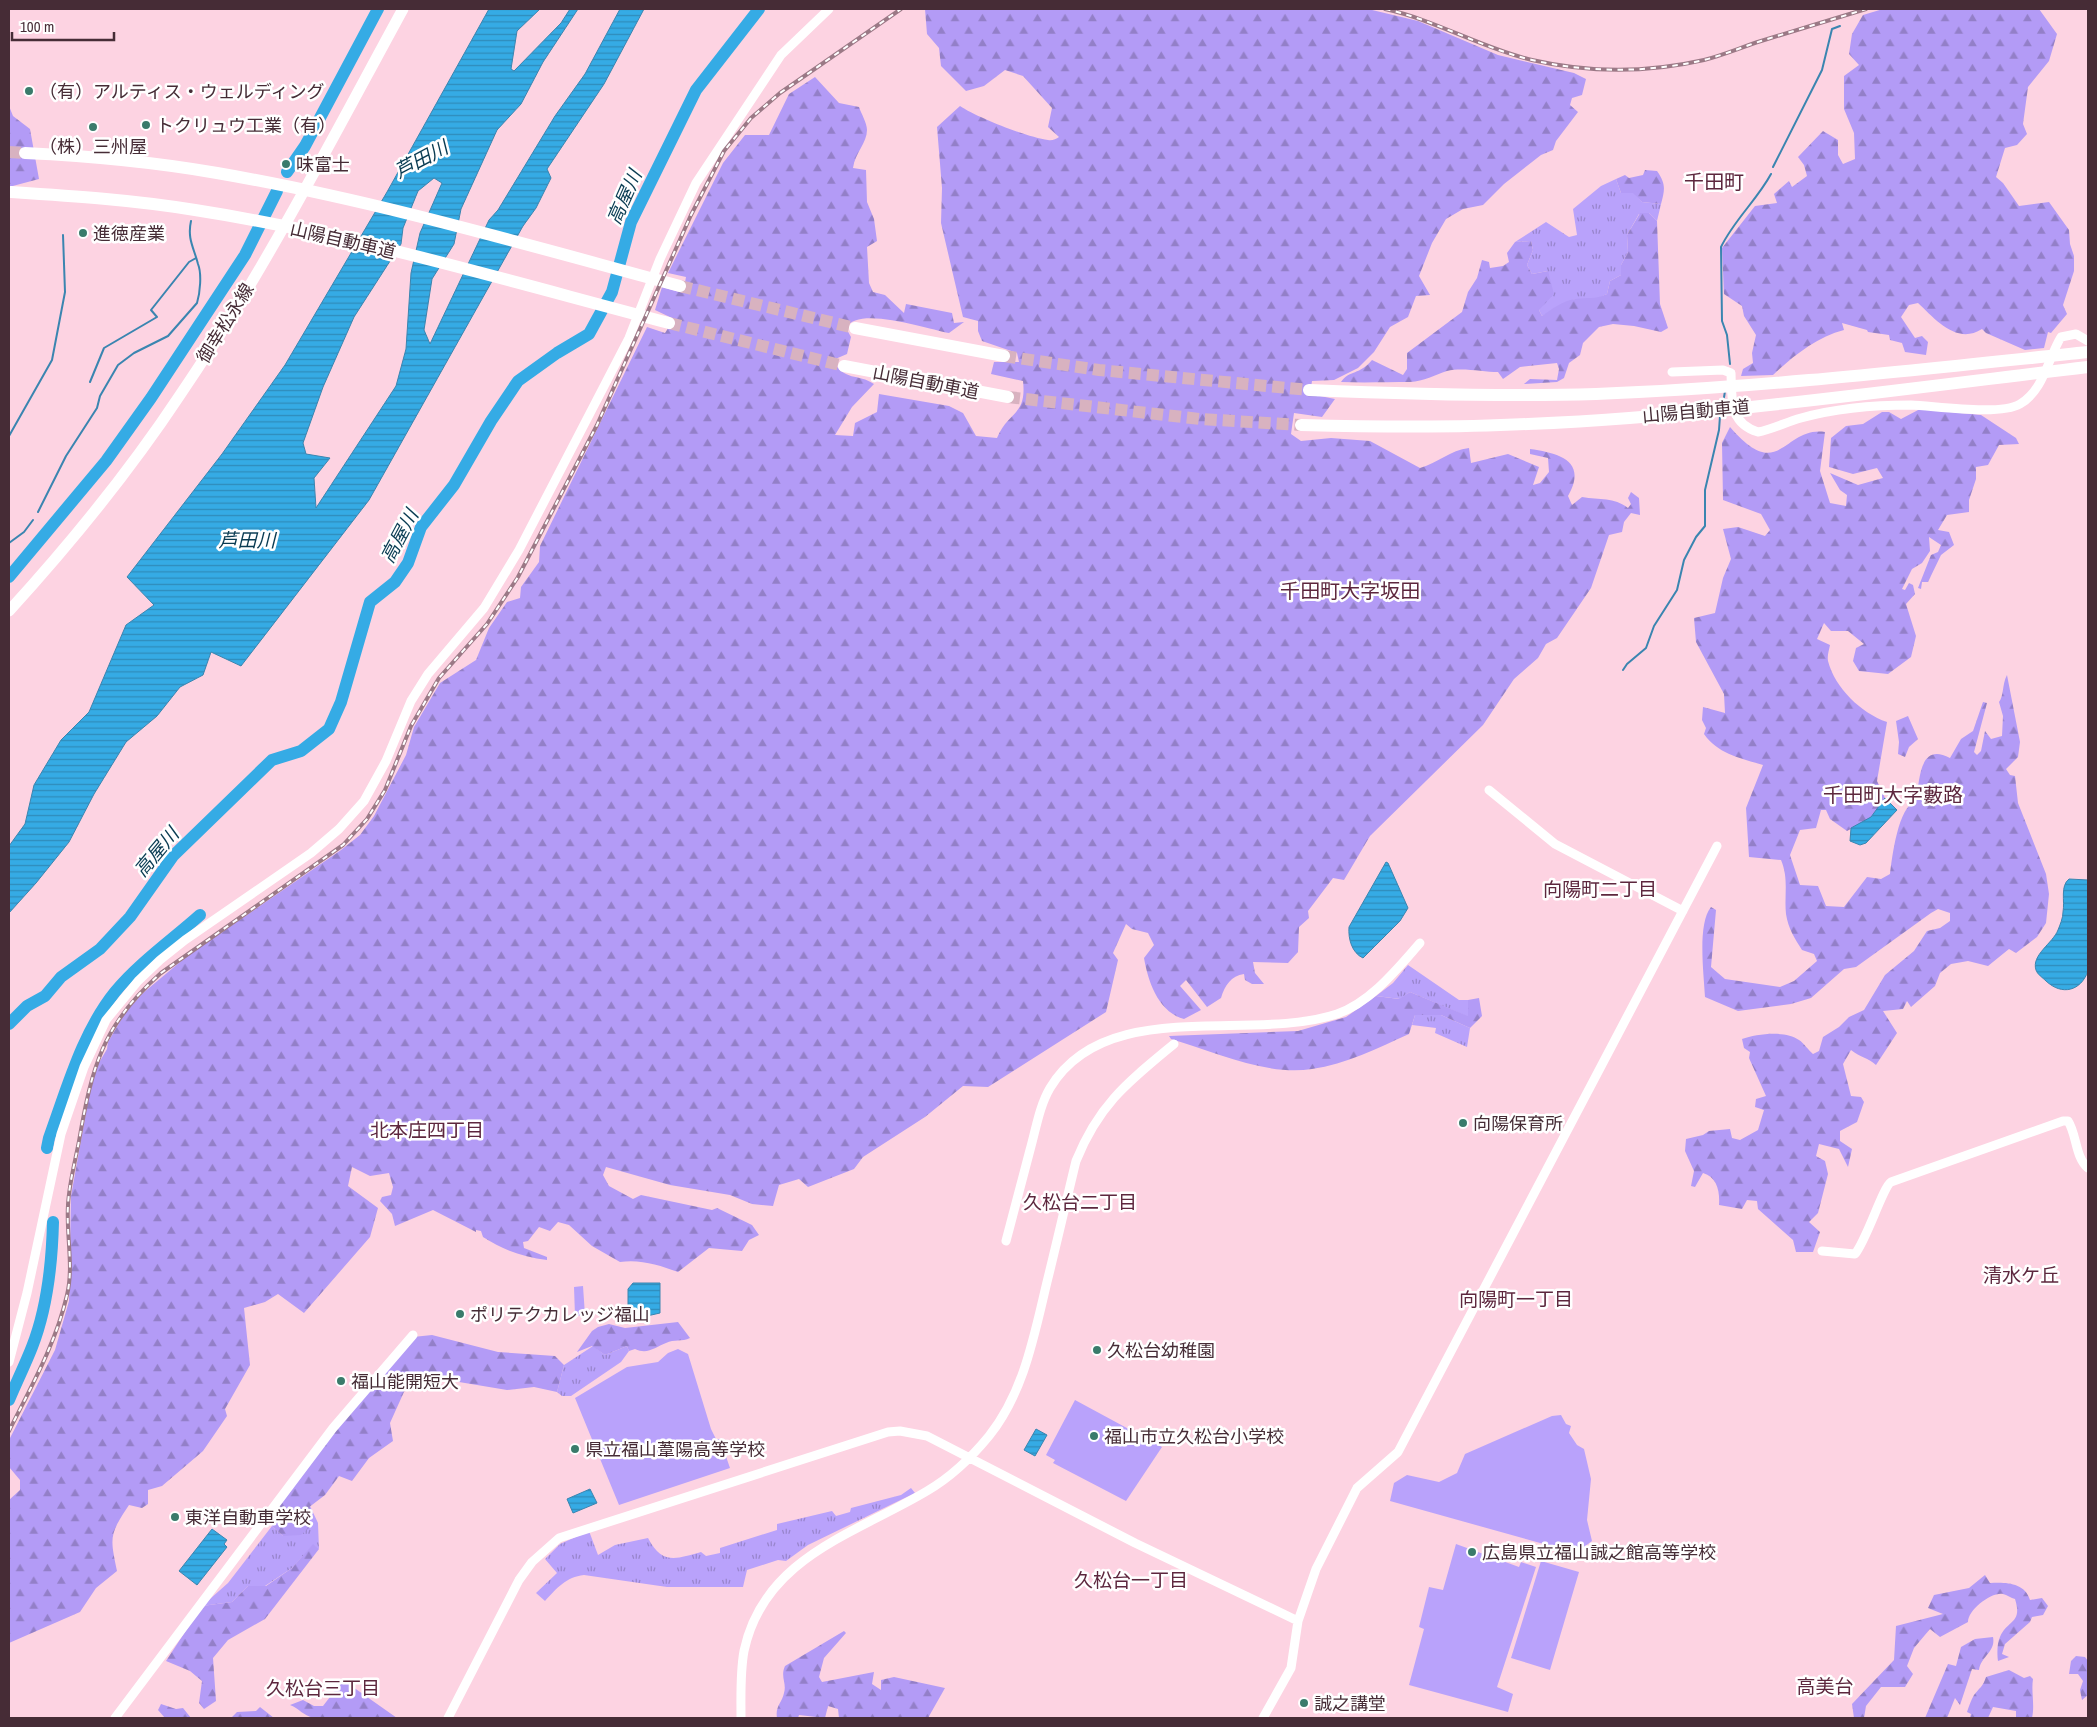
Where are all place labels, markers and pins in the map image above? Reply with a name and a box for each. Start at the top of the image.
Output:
place label: （有）アルティス・ウェルディング [39,79,324,104]
marker: （有）アルティス・ウェルディング [23,85,35,97]
place label: トクリュウ工業（有） [156,113,336,138]
marker: トクリュウ工業（有） [140,119,152,131]
marker: （株）三州屋 [87,121,99,133]
place label: （株）三州屋 [39,134,147,159]
place label: 味富士 [296,152,350,177]
marker: 味富士 [280,158,292,170]
place label: 進徳産業 [93,221,165,246]
marker: 進徳産業 [77,227,89,239]
place label: 向陽保育所 [1473,1111,1563,1136]
marker: 向陽保育所 [1457,1117,1469,1129]
place label: ポリテクカレッジ福山 [470,1302,650,1327]
marker: ポリテクカレッジ福山 [454,1308,466,1320]
place label: 久松台幼稚園 [1107,1338,1215,1363]
marker: 久松台幼稚園 [1091,1344,1103,1356]
place label: 福山能開短大 [351,1369,459,1394]
marker: 福山能開短大 [335,1375,347,1387]
place label: 福山市立久松台小学校 [1104,1424,1284,1449]
marker: 福山市立久松台小学校 [1088,1430,1100,1442]
place label: 県立福山葦陽高等学校 [585,1437,765,1462]
marker: 県立福山葦陽高等学校 [569,1443,581,1455]
place label: 東洋自動車学校 [185,1505,311,1530]
marker: 東洋自動車学校 [169,1511,181,1523]
place label: 広島県立福山誠之館高等学校 [1482,1540,1716,1565]
marker: 広島県立福山誠之館高等学校 [1466,1546,1478,1558]
place label: 誠之講堂 [1314,1691,1386,1716]
marker: 誠之講堂 [1298,1697,1310,1709]

